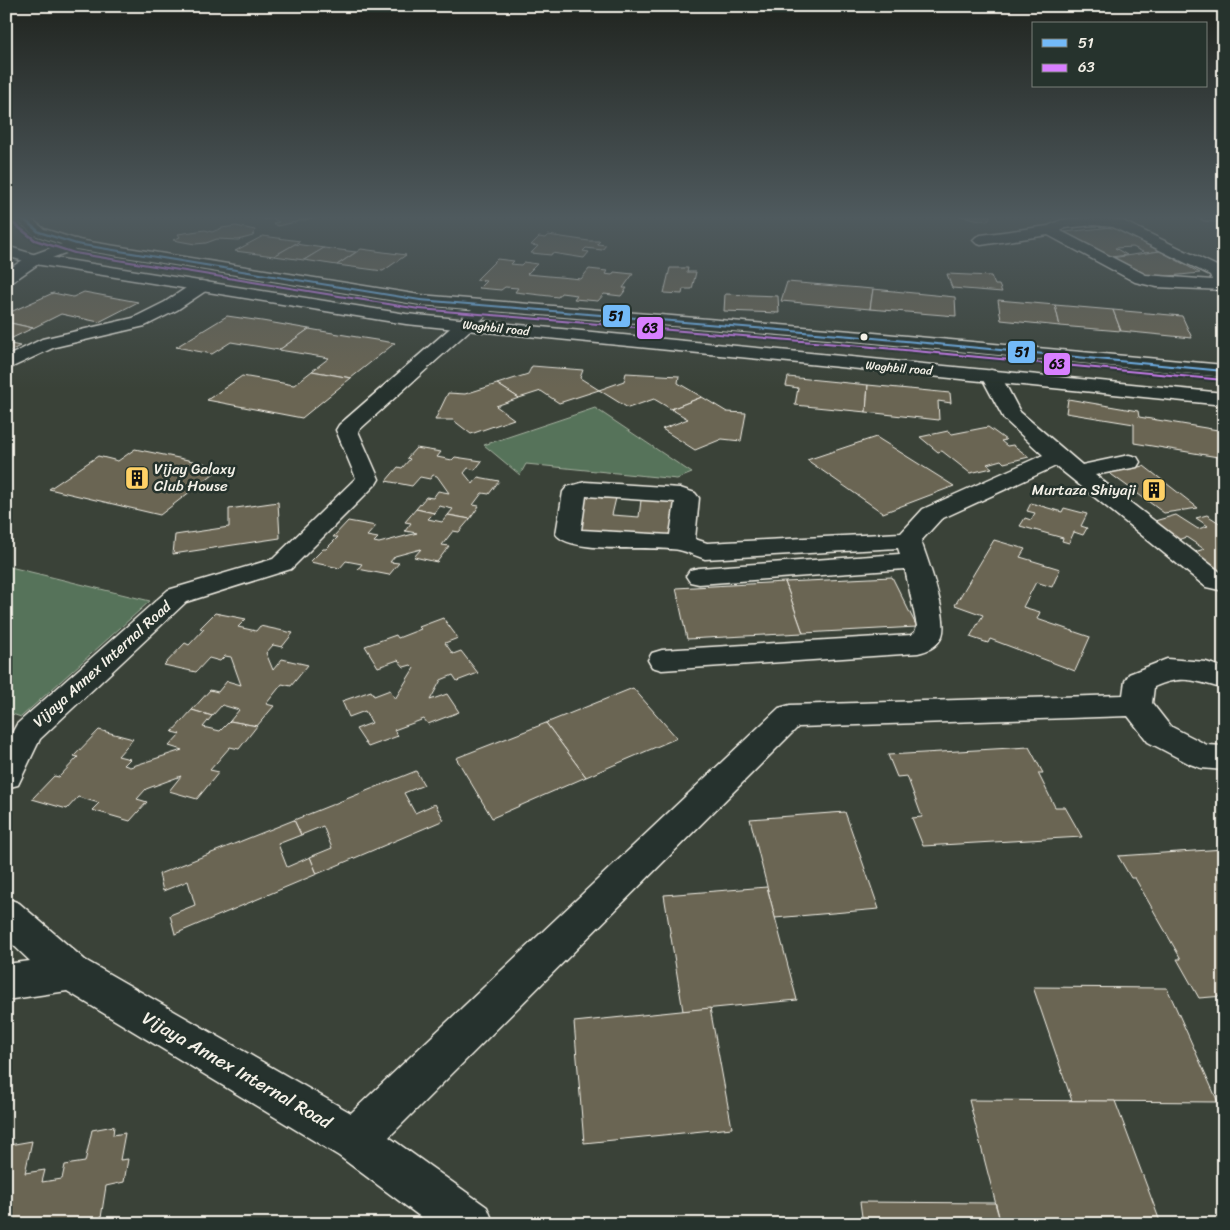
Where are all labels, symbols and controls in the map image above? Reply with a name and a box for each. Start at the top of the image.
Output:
legend [1032,22,1208,88]
text: 51 [1078,30,1094,56]
text: 63 [1078,54,1095,80]
line badge: 51 [602,304,631,328]
text: 51 [609,304,623,329]
street label: Waghbil road [461,314,531,343]
line badge: 63 [636,316,664,340]
text: 63 [641,316,658,341]
unlabelled marker [859,332,869,342]
line badge: 51 [1007,340,1036,364]
text: 51 [1015,340,1029,365]
line badge: 63 [1043,352,1071,376]
text: 63 [1048,352,1065,377]
street label: Waghbil road [865,354,934,382]
place label: Vijay Galaxy Club House [154,456,235,499]
building icon: Vijay Galaxy Club House [124,465,150,491]
place label: Murtaza Shiyaji [1032,477,1137,503]
building icon: Murtaza Shiyaji [1141,477,1167,503]
street label: Vijaya Annex Internal Road [27,594,178,734]
street label: Vijaya Annex Internal Road [136,1002,339,1138]

